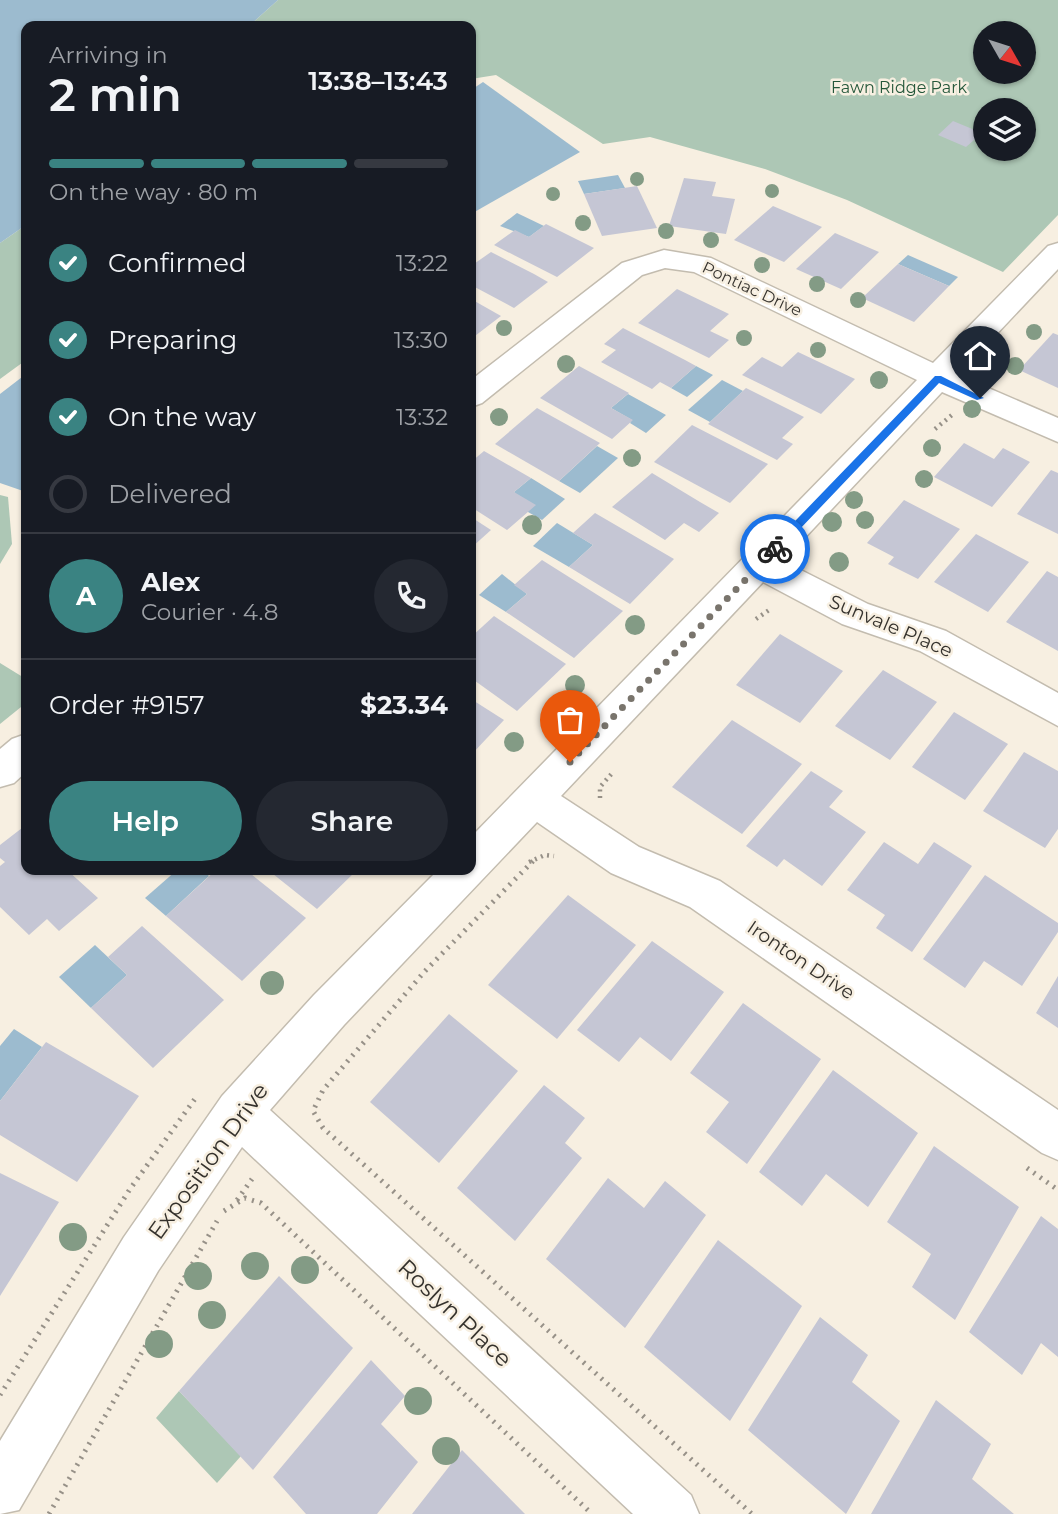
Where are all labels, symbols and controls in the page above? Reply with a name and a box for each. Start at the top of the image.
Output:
north arrow [973,21,1036,84]
map controls [973,21,1036,161]
text: Arriving in [49,41,168,69]
text: 13:38–13:43 [308,65,448,97]
text: 2 min [49,66,182,123]
park label: Fawn Ridge Park [831,78,968,97]
button: layers [973,98,1036,161]
text: On the way · 80 m [49,178,258,206]
icon: check [49,244,87,282]
text: Confirmed [108,247,247,279]
text: 13:22 [396,249,448,277]
street label: Pontiac Drive [699,258,805,320]
icon: check [49,321,87,359]
text: Preparing [108,324,237,356]
text: 13:30 [394,326,448,354]
pin [950,326,1010,398]
icon: home [961,337,999,375]
icon: check [49,398,87,436]
text: On the way [108,401,256,433]
text: 13:32 [396,403,448,431]
text: Delivered [108,478,232,510]
courier [740,514,810,584]
icon: bike [756,530,794,568]
button: phone [374,559,448,633]
text: Alex [141,566,200,598]
text: A [76,580,96,612]
street label: Sunvale Place [826,590,956,662]
text: Courier · 4.8 [141,598,278,626]
text: Order #9157 [49,689,204,721]
text: $23.34 [360,689,448,721]
pin [540,690,600,762]
icon: bag [551,701,589,739]
button: Help [49,781,242,861]
button: Share [256,781,448,861]
street label: Ironton Drive [743,916,859,1004]
street label: Exposition Drive [142,1077,274,1245]
street label: Roslyn Place [392,1253,518,1373]

